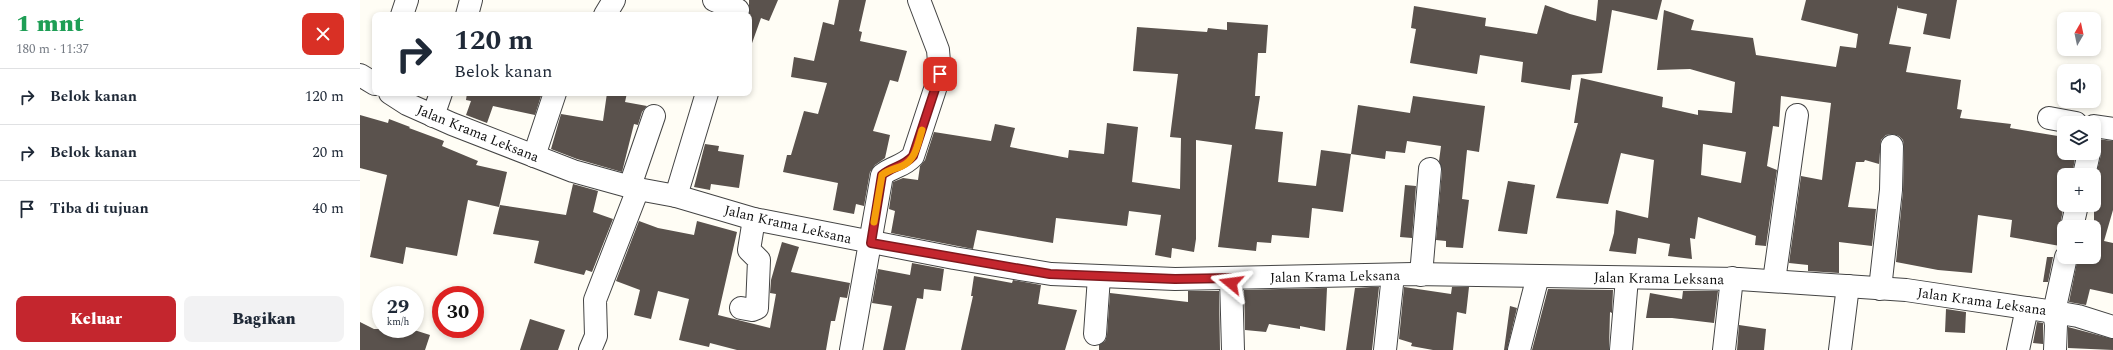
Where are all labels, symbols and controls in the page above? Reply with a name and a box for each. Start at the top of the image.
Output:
text: 1 mnt [16,6,84,42]
north arrow [2057,12,2101,56]
map controls [2057,12,2101,264]
button: close [302,13,344,55]
text: 120 m [454,19,533,62]
icon: right [388,28,440,80]
text: 180 m · 11:37 [16,39,89,59]
pin [923,57,957,91]
text: Belok kanan [454,58,553,85]
icon: arrive [929,63,951,85]
button: sound [2057,64,2101,108]
text: Belok kanan [50,85,137,108]
text: 120 m [305,85,344,108]
icon: right [16,86,38,108]
street label: Jalan Krama Leksana [413,99,542,168]
button: layers [2057,116,2101,160]
text: Belok kanan [50,141,137,164]
text: 20 m [312,141,344,164]
icon: right [16,142,38,164]
button: + [2057,168,2101,212]
text: Tiba di tujuan [50,197,149,220]
text: 40 m [312,197,344,220]
icon: arrive [16,198,38,220]
street label: Jalan Krama Leksana [722,200,854,249]
button: − [2057,220,2101,264]
position arrow [1210,262,1252,304]
street label: Jalan Krama Leksana [1270,265,1400,288]
street label: Jalan Krama Leksana [1594,267,1724,290]
street label: Jalan Krama Leksana [1916,282,2048,321]
speed limit sign: 30 [432,286,484,338]
text: 29 [387,292,409,322]
button: Keluar [16,296,176,342]
button: Bagikan [184,296,344,342]
text: km/h [387,314,409,330]

